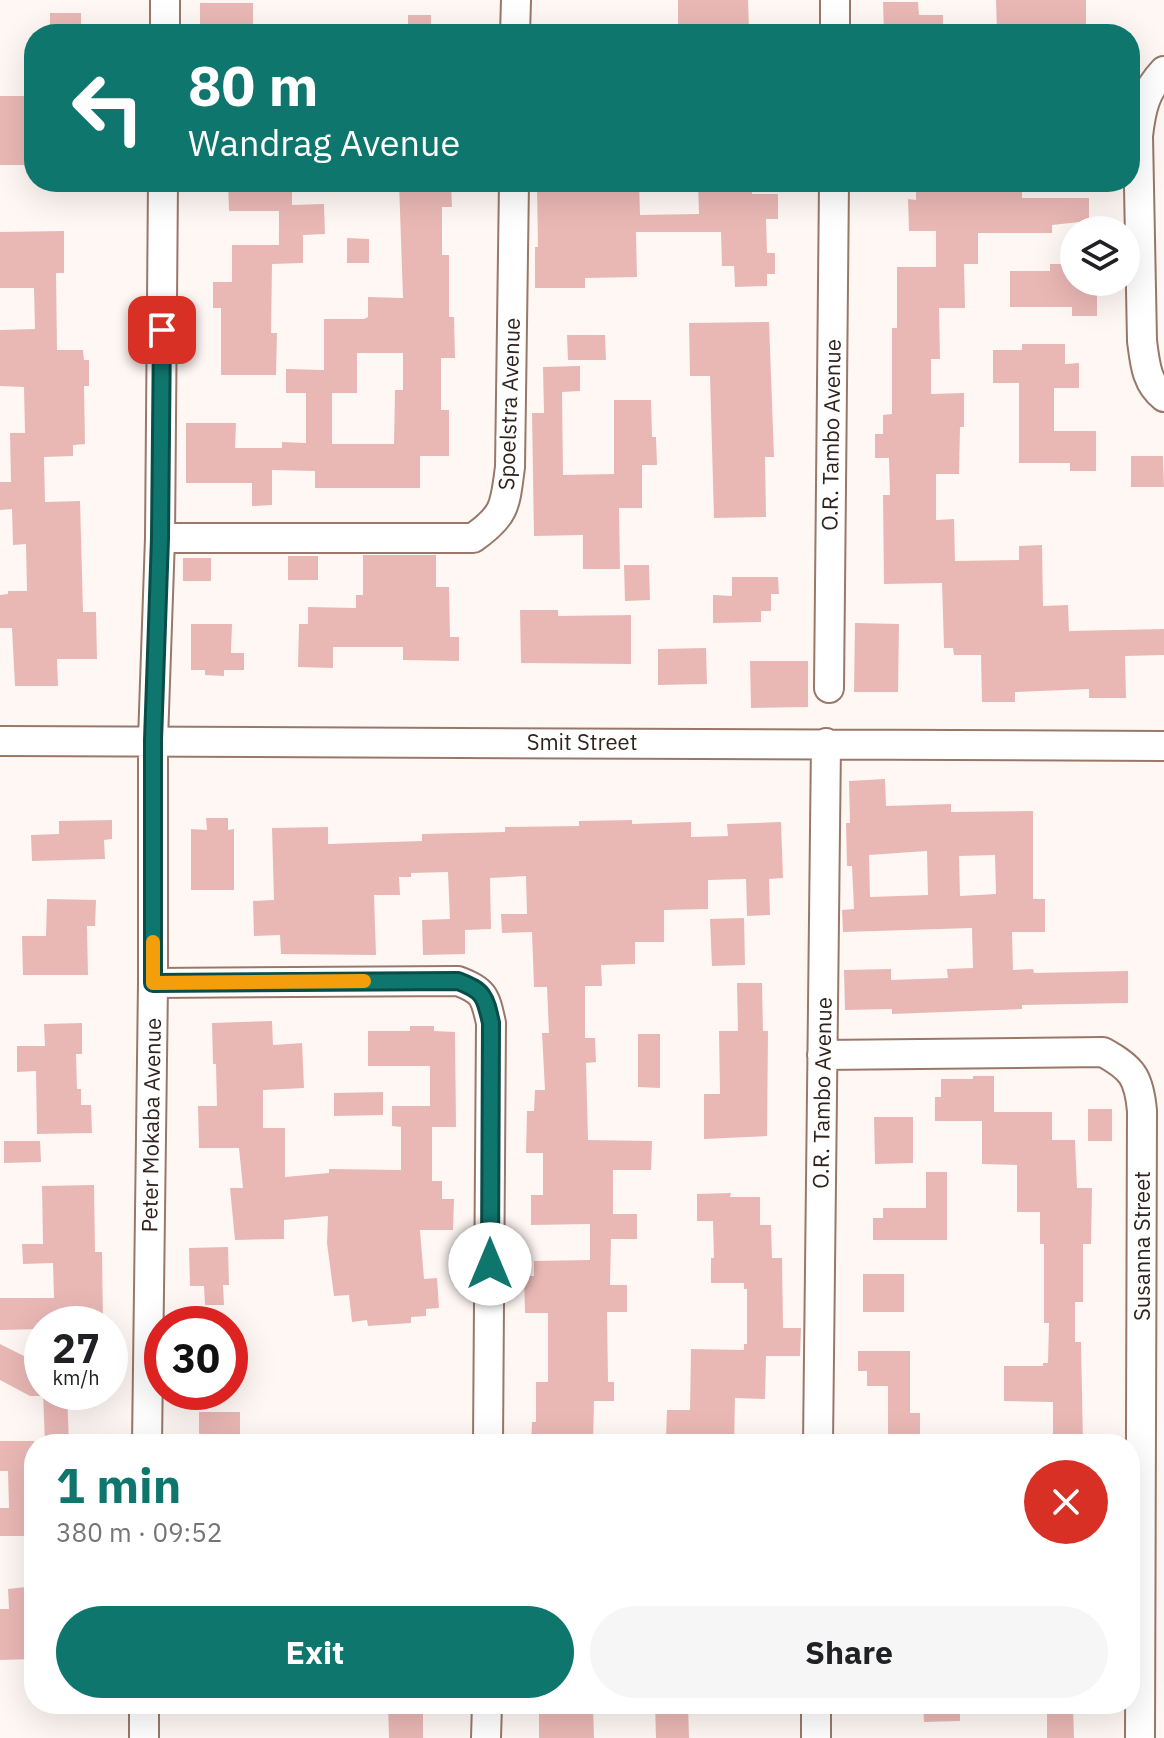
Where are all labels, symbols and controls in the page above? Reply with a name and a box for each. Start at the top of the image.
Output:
text: 80 m [188,49,318,121]
icon: left [56,56,160,160]
text: Wandrag Avenue [188,119,460,166]
map controls [1060,216,1140,296]
button: layers [1060,216,1140,296]
pin [128,296,196,364]
icon: arrive [140,308,184,352]
street label: Spoelstra Avenue [491,317,526,491]
street label: O.R. Tambo Avenue [814,339,847,531]
street label: Smit Street [527,727,637,756]
street label: O.R. Tambo Avenue [805,997,838,1189]
street label: Peter Mokaba Avenue [134,1017,167,1232]
street label: Susanna Street [1127,1171,1156,1321]
position arrow [448,1222,532,1306]
speed limit sign: 30 [144,1306,248,1410]
text: 27 [52,1322,100,1374]
text: km/h [52,1364,100,1391]
text: 1 min [56,1454,181,1516]
button: close [1024,1460,1108,1544]
text: 380 m · 09:52 [56,1515,222,1549]
button: Exit [56,1606,574,1698]
button: Share [590,1606,1108,1698]

